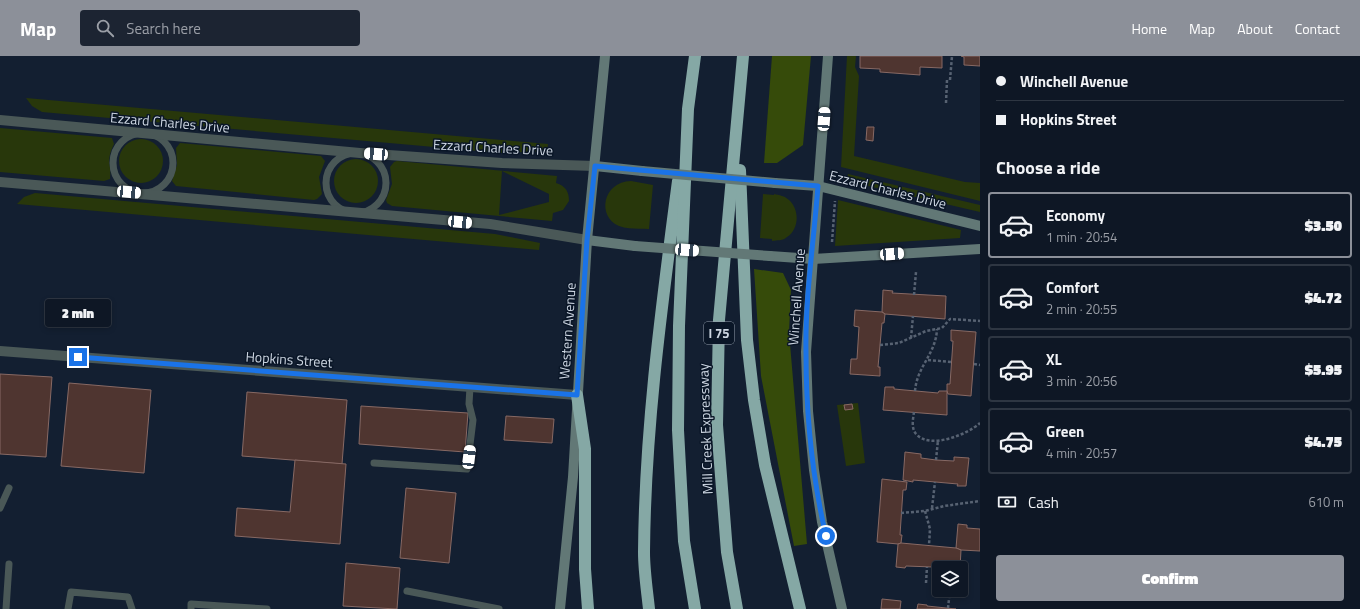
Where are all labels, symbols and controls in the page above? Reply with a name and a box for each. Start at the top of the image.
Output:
search box [80,10,360,46]
text: Map [20,14,56,43]
icon: search [94,17,116,39]
text: Search here [126,17,201,40]
text: Home [1132,18,1167,39]
text: Map [1189,18,1215,39]
text: About [1237,18,1273,39]
text: Contact [1295,18,1340,39]
text: Winchell Avenue [1020,70,1128,93]
street label: Ezzard Charles Drive [109,106,231,138]
car [817,107,831,131]
text: Hopkins Street [1020,108,1116,131]
street label: Ezzard Charles Drive [432,133,554,161]
car [364,147,388,161]
text: Choose a ride [996,154,1100,181]
street label: Ezzard Charles Drive [827,164,949,214]
car [117,185,141,199]
text: Economy [1046,204,1105,227]
icon: car [998,207,1034,243]
text: $3.50 [1305,214,1342,237]
car [448,215,472,229]
text: 1 min · 20:54 [1046,227,1117,247]
car [675,243,699,257]
car [880,247,904,261]
street label: Winchell Avenue [782,248,810,346]
text: Comfort [1046,276,1099,299]
icon: car [998,279,1034,315]
street label: Western Avenue [553,282,581,380]
text: $4.72 [1305,286,1342,309]
callout: 2 min [45,299,111,327]
text: 2 min · 20:55 [1046,299,1117,319]
text: 2 min [62,303,94,323]
road number: I 75 [704,322,734,344]
street label: Hopkins Street [245,345,333,373]
route end [69,348,87,366]
text: XL [1046,348,1062,371]
icon: car [998,351,1034,387]
text: $5.95 [1305,358,1342,381]
street label: Mill Creek Expressway [692,363,718,495]
text: 3 min · 20:56 [1046,371,1117,391]
text: Green [1046,420,1084,443]
icon: car [998,423,1034,459]
text: $4.75 [1305,430,1342,453]
text: 4 min · 20:57 [1046,443,1117,463]
car [462,444,476,470]
icon: cash [996,491,1018,513]
text: Cash [1028,491,1059,514]
text: 610 m [1308,492,1344,512]
route start [817,527,835,545]
button: Confirm [996,555,1344,601]
map controls [932,561,968,597]
button: layers [932,561,968,597]

